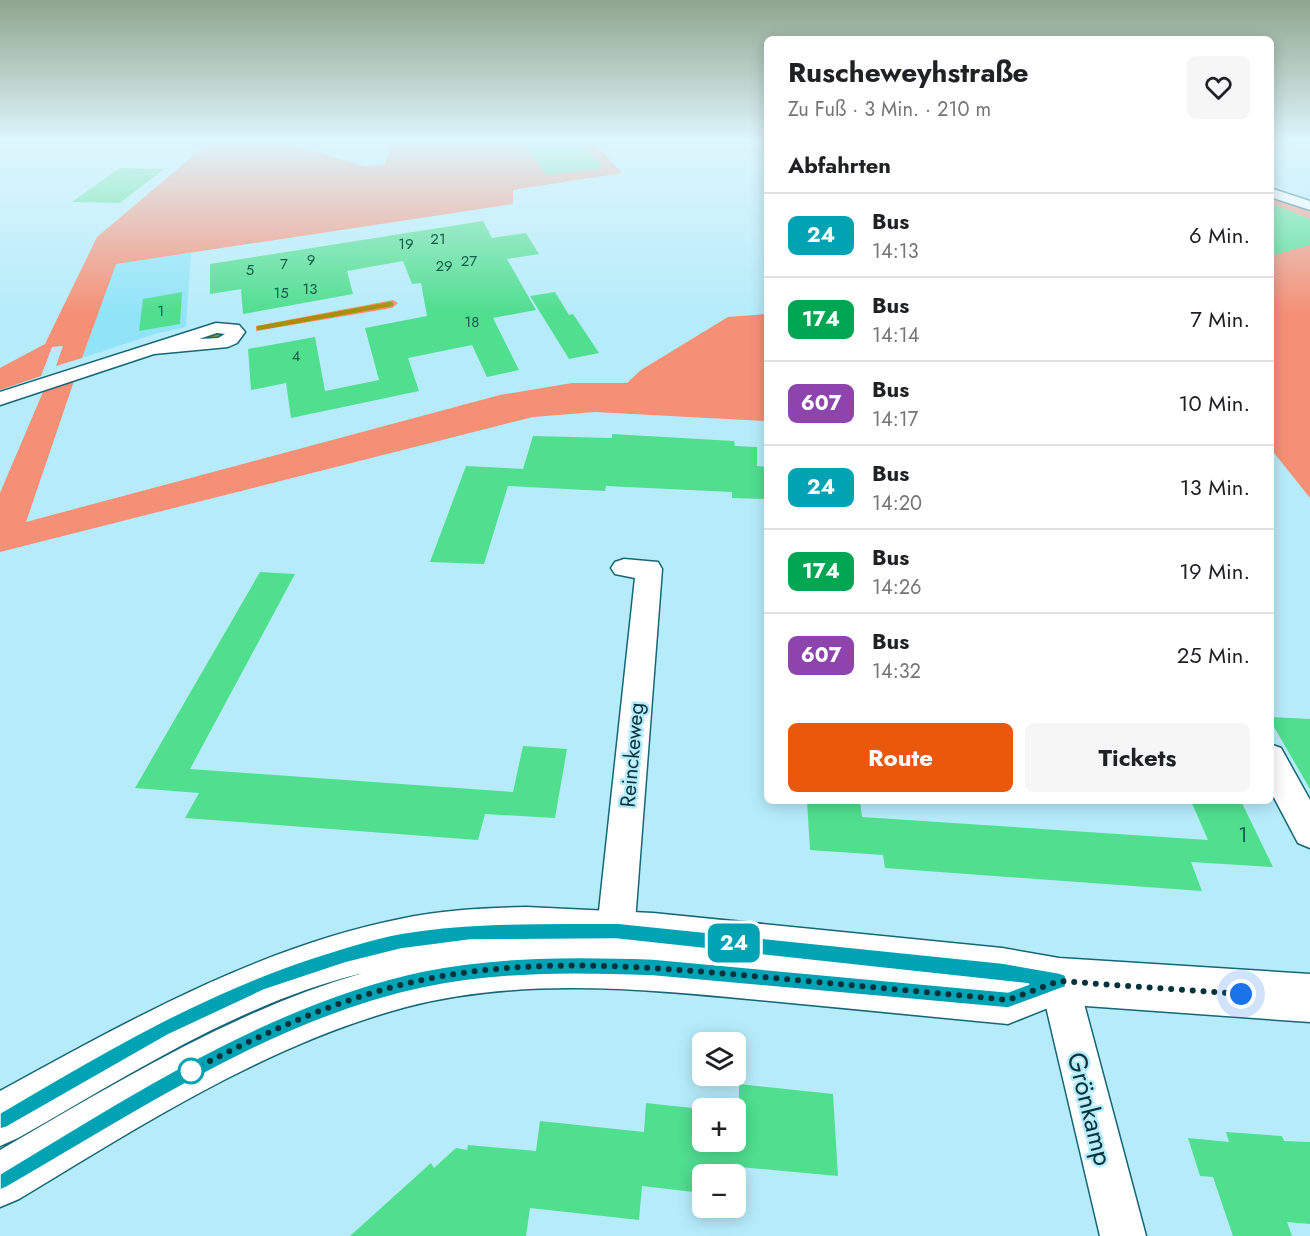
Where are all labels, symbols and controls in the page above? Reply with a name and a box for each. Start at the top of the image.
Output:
text: Ruscheweyhstraße [788,52,1029,93]
button: heart [1187,56,1250,119]
text: Zu Fuß · 3 Min. · 210 m [788,95,991,124]
text: Abfahrten [788,149,891,181]
text: Bus [872,205,909,237]
text: 6 Min. [1189,219,1250,251]
text: 24 [807,220,835,250]
house number: 21 [430,228,446,250]
house number: 19 [398,233,414,255]
text: 14:13 [872,237,919,266]
house number: 9 [307,249,315,271]
house number: 27 [461,250,477,272]
house number: 7 [280,253,288,275]
house number: 29 [435,255,453,277]
house number: 5 [246,259,254,281]
house number: 13 [303,278,317,300]
house number: 15 [273,282,289,304]
text: Bus [872,289,909,321]
house number: 1 [158,300,164,322]
text: 7 Min. [1190,303,1250,335]
text: 174 [802,304,840,334]
house number: 18 [465,311,479,333]
text: 14:14 [872,321,919,350]
house number: 4 [292,345,301,367]
text: Bus [872,373,909,405]
text: 10 Min. [1179,387,1250,419]
text: 607 [801,388,841,418]
text: 14:17 [872,405,918,434]
text: Bus [872,457,909,489]
text: 13 Min. [1180,471,1250,503]
text: 24 [807,472,835,502]
text: 14:20 [872,489,922,518]
text: Bus [872,541,909,573]
text: 19 Min. [1179,555,1250,587]
text: 174 [802,556,840,586]
text: 14:26 [872,573,922,602]
text: Bus [872,625,909,657]
text: 25 Min. [1177,639,1250,671]
text: 607 [801,640,841,670]
text: 14:32 [872,657,921,686]
street label: Reinckeweg [612,701,652,809]
button: Route [788,723,1013,792]
button: Tickets [1025,723,1250,792]
house number: 1 [1238,820,1248,850]
line badge: 24 [707,924,761,962]
text: 24 [720,928,748,958]
your location [1226,979,1256,1009]
map controls [692,1032,746,1218]
button: layers [692,1032,746,1086]
street label: Grönkamp [1058,1048,1122,1170]
unlabelled marker [178,1058,204,1084]
button: + [692,1098,746,1152]
button: − [692,1164,746,1218]

